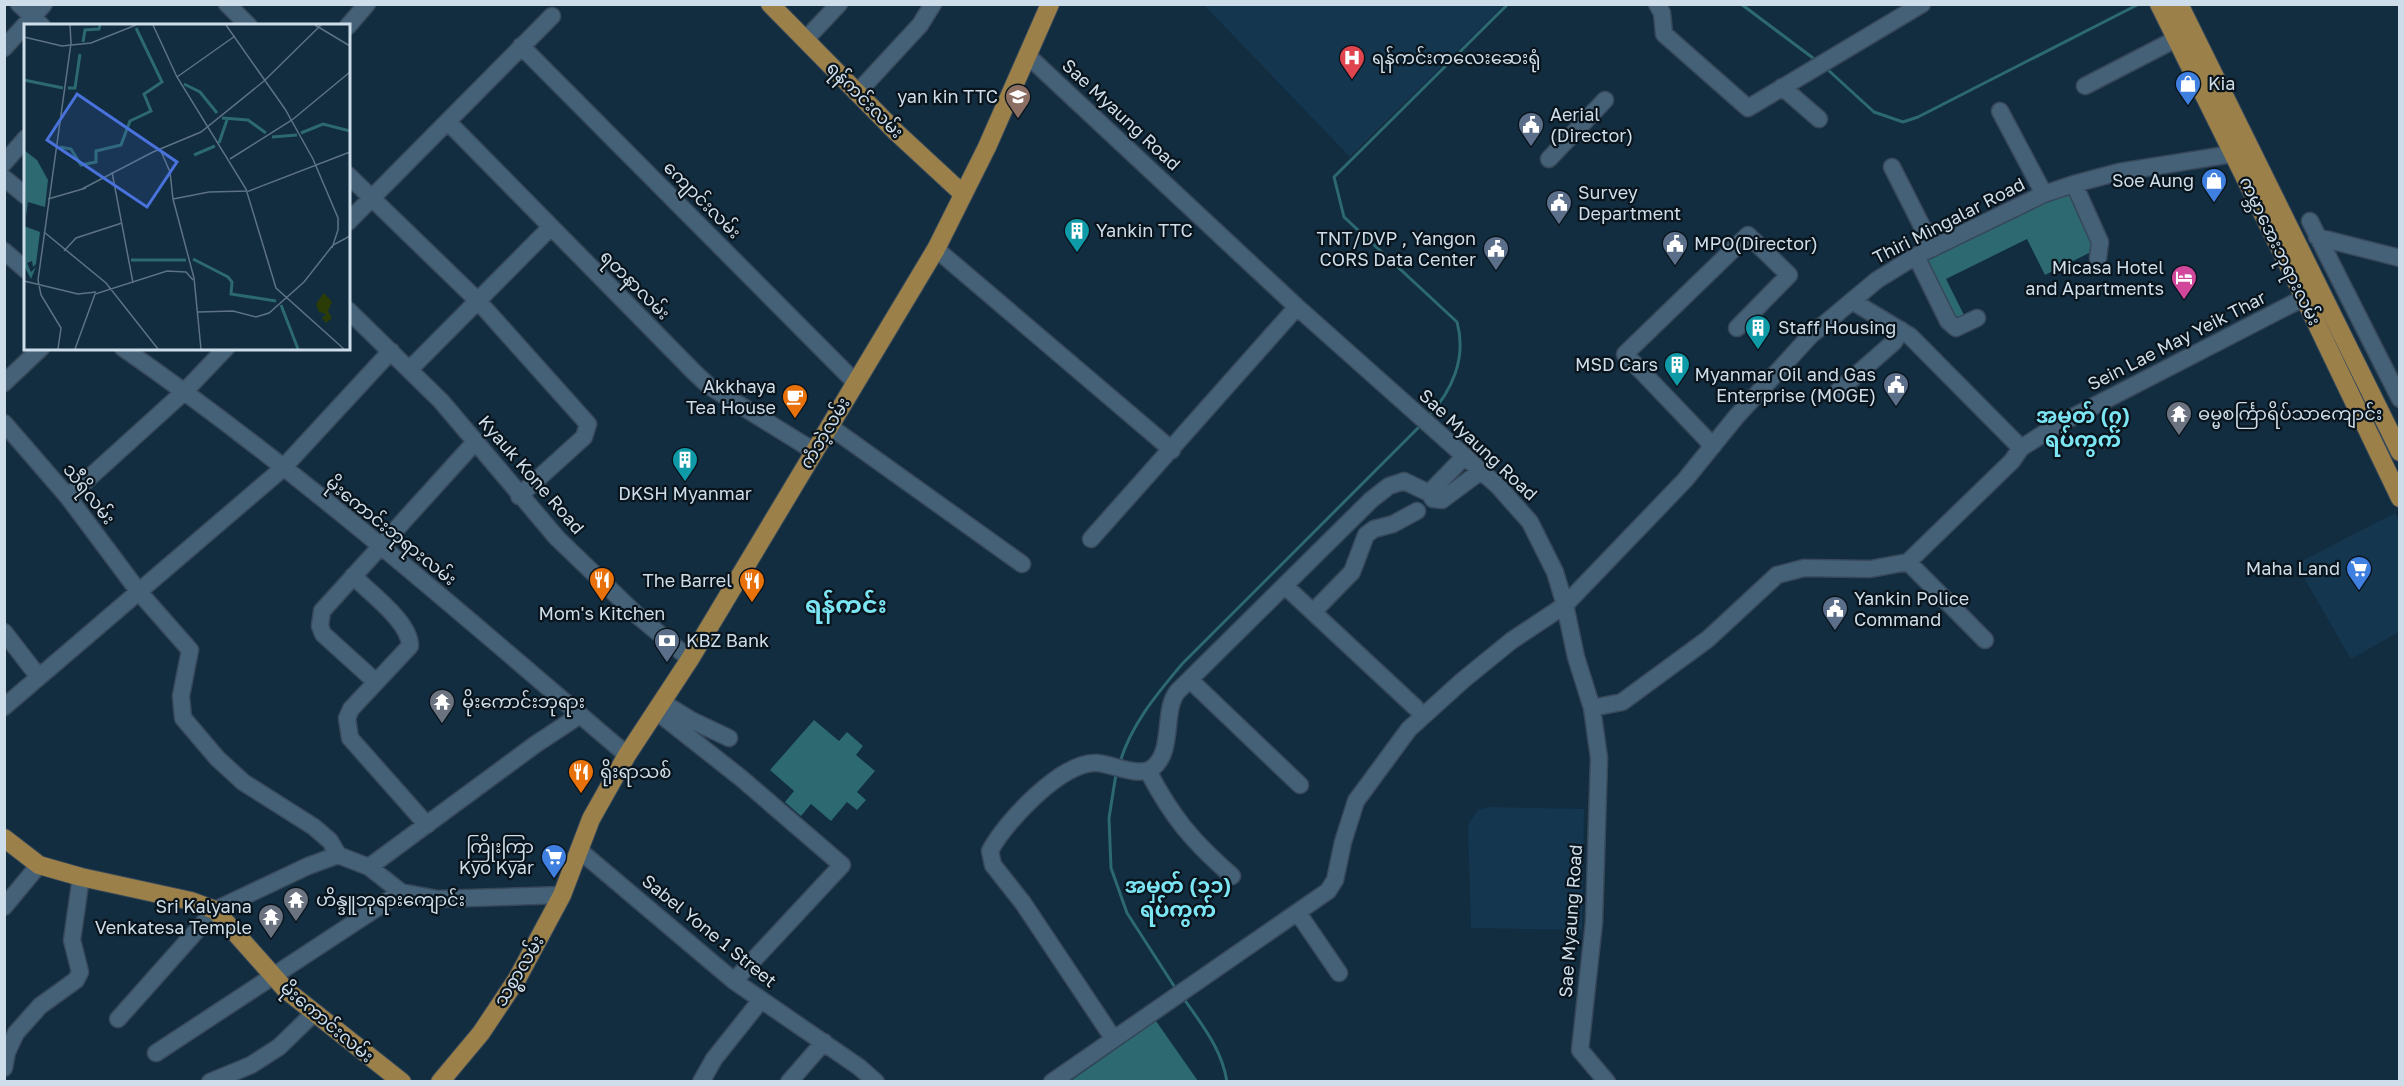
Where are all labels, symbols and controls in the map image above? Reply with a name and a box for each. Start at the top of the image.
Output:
inset map [24,24,350,350]
hospital icon: ရန်ကင်းကလေးဆေးရုံ [1337,43,1367,81]
place label: ရန်ကင်းကလေးဆေးရုံ [1372,45,1541,73]
street label: Sae Myaung Road [1058,54,1185,175]
street label: ရန်ကင်းလမ်း [819,56,909,146]
shop icon: Kia [2173,69,2203,107]
place label: Kia [2208,72,2235,94]
school or university icon: yan kin TTC [1003,82,1033,120]
place label: yan kin TTC [897,85,998,107]
place label: Aerial (Director) [1550,103,1633,146]
public building icon: Aerial (Director) [1516,110,1546,148]
street label: ကျောင်းလမ်း [656,155,747,246]
shop icon: Soe Aung [2199,166,2229,204]
place label: Soe Aung [2112,169,2194,191]
street label: Thiri Mingalar Road [1869,172,2028,268]
street label: ကမ္ဘာအေးဘုရားလမ်း [2231,172,2327,331]
place label: Survey Department [1578,181,1681,224]
public building icon: Survey Department [1544,188,1574,226]
building icon: Yankin TTC [1062,216,1092,254]
place label: Yankin TTC [1096,219,1193,241]
place label: TNT/DVP , Yangon CORS Data Center [1317,227,1476,270]
public building icon: MPO(Director) [1660,229,1690,267]
place label: MPO(Director) [1694,232,1818,254]
public building icon: TNT/DVP , Yangon CORS Data Center [1481,234,1511,272]
street label: ရတနာလမ်း [593,244,676,327]
place label: Micasa Hotel and Apartments [2025,256,2164,299]
hotel icon: Micasa Hotel and Apartments [2169,263,2199,301]
street label: Sein Lae May Yeik Thar [2084,286,2269,395]
building icon: Staff Housing [1743,313,1773,351]
place label: Staff Housing [1778,316,1896,338]
building icon: MSD Cars [1662,350,1692,388]
place label: MSD Cars [1575,353,1658,375]
place label: Myanmar Oil and Gas Enterprise (MOGE) [1695,363,1876,406]
public building icon: Myanmar Oil and Gas Enterprise (MOGE) [1881,370,1911,408]
place label: Akkhaya Tea House [686,375,776,418]
cafe icon: Akkhaya Tea House [780,382,810,420]
street label: Sae Myaung Road [1415,384,1542,505]
street label: ကံဘဲ့လမ်း [793,392,856,473]
temple icon: ဓမ္မစင်္ကြာရိပ်သာကျောင်း [2164,399,2194,437]
district label: အမှတ် (၇) ရပ်ကွက် [2036,400,2130,457]
place label: ဓမ္မစင်္ကြာရိပ်သာကျောင်း [2198,400,2382,429]
street label: Kyauk Kone Road [474,411,589,538]
building icon: DKSH Myanmar [670,445,700,483]
street label: သီရိလမ်း [55,457,122,531]
street label: မိုးကောင်းဘုရားလမ်း [319,469,463,594]
place label: DKSH Myanmar [618,482,752,504]
supermarket icon: Maha Land [2344,554,2374,592]
place label: Maha Land [2246,557,2340,579]
restaurant icon: Mom's Kitchen [587,565,617,603]
restaurant icon: The Barrel [737,566,767,604]
place label: The Barrel [643,569,732,591]
place label: Yankin Police Command [1854,587,1969,630]
district label: ရန်ကင်း [805,589,887,624]
public building icon: Yankin Police Command [1820,594,1850,632]
place label: Mom's Kitchen [539,602,665,624]
bank icon: KBZ Bank [652,626,682,664]
place label: KBZ Bank [686,629,769,651]
temple icon: မိုးကောင်းဘုရား [427,687,457,725]
place label: မိုးကောင်းဘုရား [462,688,585,717]
restaurant icon: ရိုးရာသစ် [566,757,596,795]
place label: ရိုးရာသစ် [600,758,671,787]
place label: ကြိုးကြာ Kyo Kyar [459,833,534,878]
supermarket icon: ကြိုးကြာ Kyo Kyar [539,842,569,880]
street label: Sae Myaung Road [1554,844,1586,998]
street label: Sabel Yone 1 Street [638,869,781,991]
district label: အမှတ် (၁၁) ရပ်ကွက် [1125,870,1231,927]
temple icon: ဟိန္ဒူဘုရားကျောင်း [281,885,311,923]
place label: ဟိန္ဒူဘုရားကျောင်း [316,886,465,915]
place label: Sri Kalyana Venkatesa Temple [95,895,252,938]
temple icon: Sri Kalyana Venkatesa Temple [256,902,286,940]
street label: သစ္စာလမ်း [487,930,553,1013]
street label: မိုးကောင်းလမ်း [273,974,380,1070]

